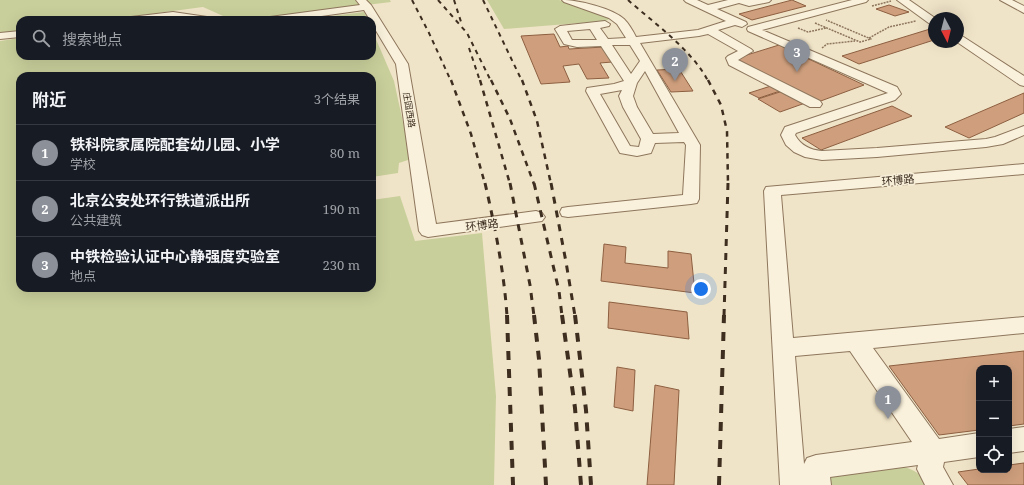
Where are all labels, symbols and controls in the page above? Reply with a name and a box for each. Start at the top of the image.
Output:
north arrow [928,12,964,48]
search box [16,16,376,60]
icon: search [30,27,52,49]
text: 搜索地点 [62,29,122,49]
pin: 3 [784,39,810,72]
pin: 2 [662,48,688,81]
text: 附近 [32,88,66,111]
text: 3个结果 [314,90,360,108]
street label: 庄园西路 [400,91,419,129]
text: 铁科院家属院配套幼儿园、小学 [70,134,280,154]
text: 1 [41,144,49,162]
text: 80 m [330,144,360,162]
text: 学校 [70,155,96,173]
street label: 环博路 [881,171,915,188]
text: 北京公安处环行铁道派出所 [70,190,250,210]
text: 2 [41,200,49,218]
text: 190 m [323,200,360,218]
text: 公共建筑 [70,211,122,229]
street label: 环博路 [465,215,499,234]
text: 中铁检验认证中心静强度实验室 [70,246,280,266]
text: 3 [41,256,49,274]
text: 230 m [323,256,360,274]
text: 地点 [70,267,96,285]
your location [691,279,711,299]
map controls [976,365,1012,473]
button: + [976,365,1012,401]
pin: 1 [875,386,901,419]
button: − [976,401,1012,437]
button: locate [976,437,1012,473]

